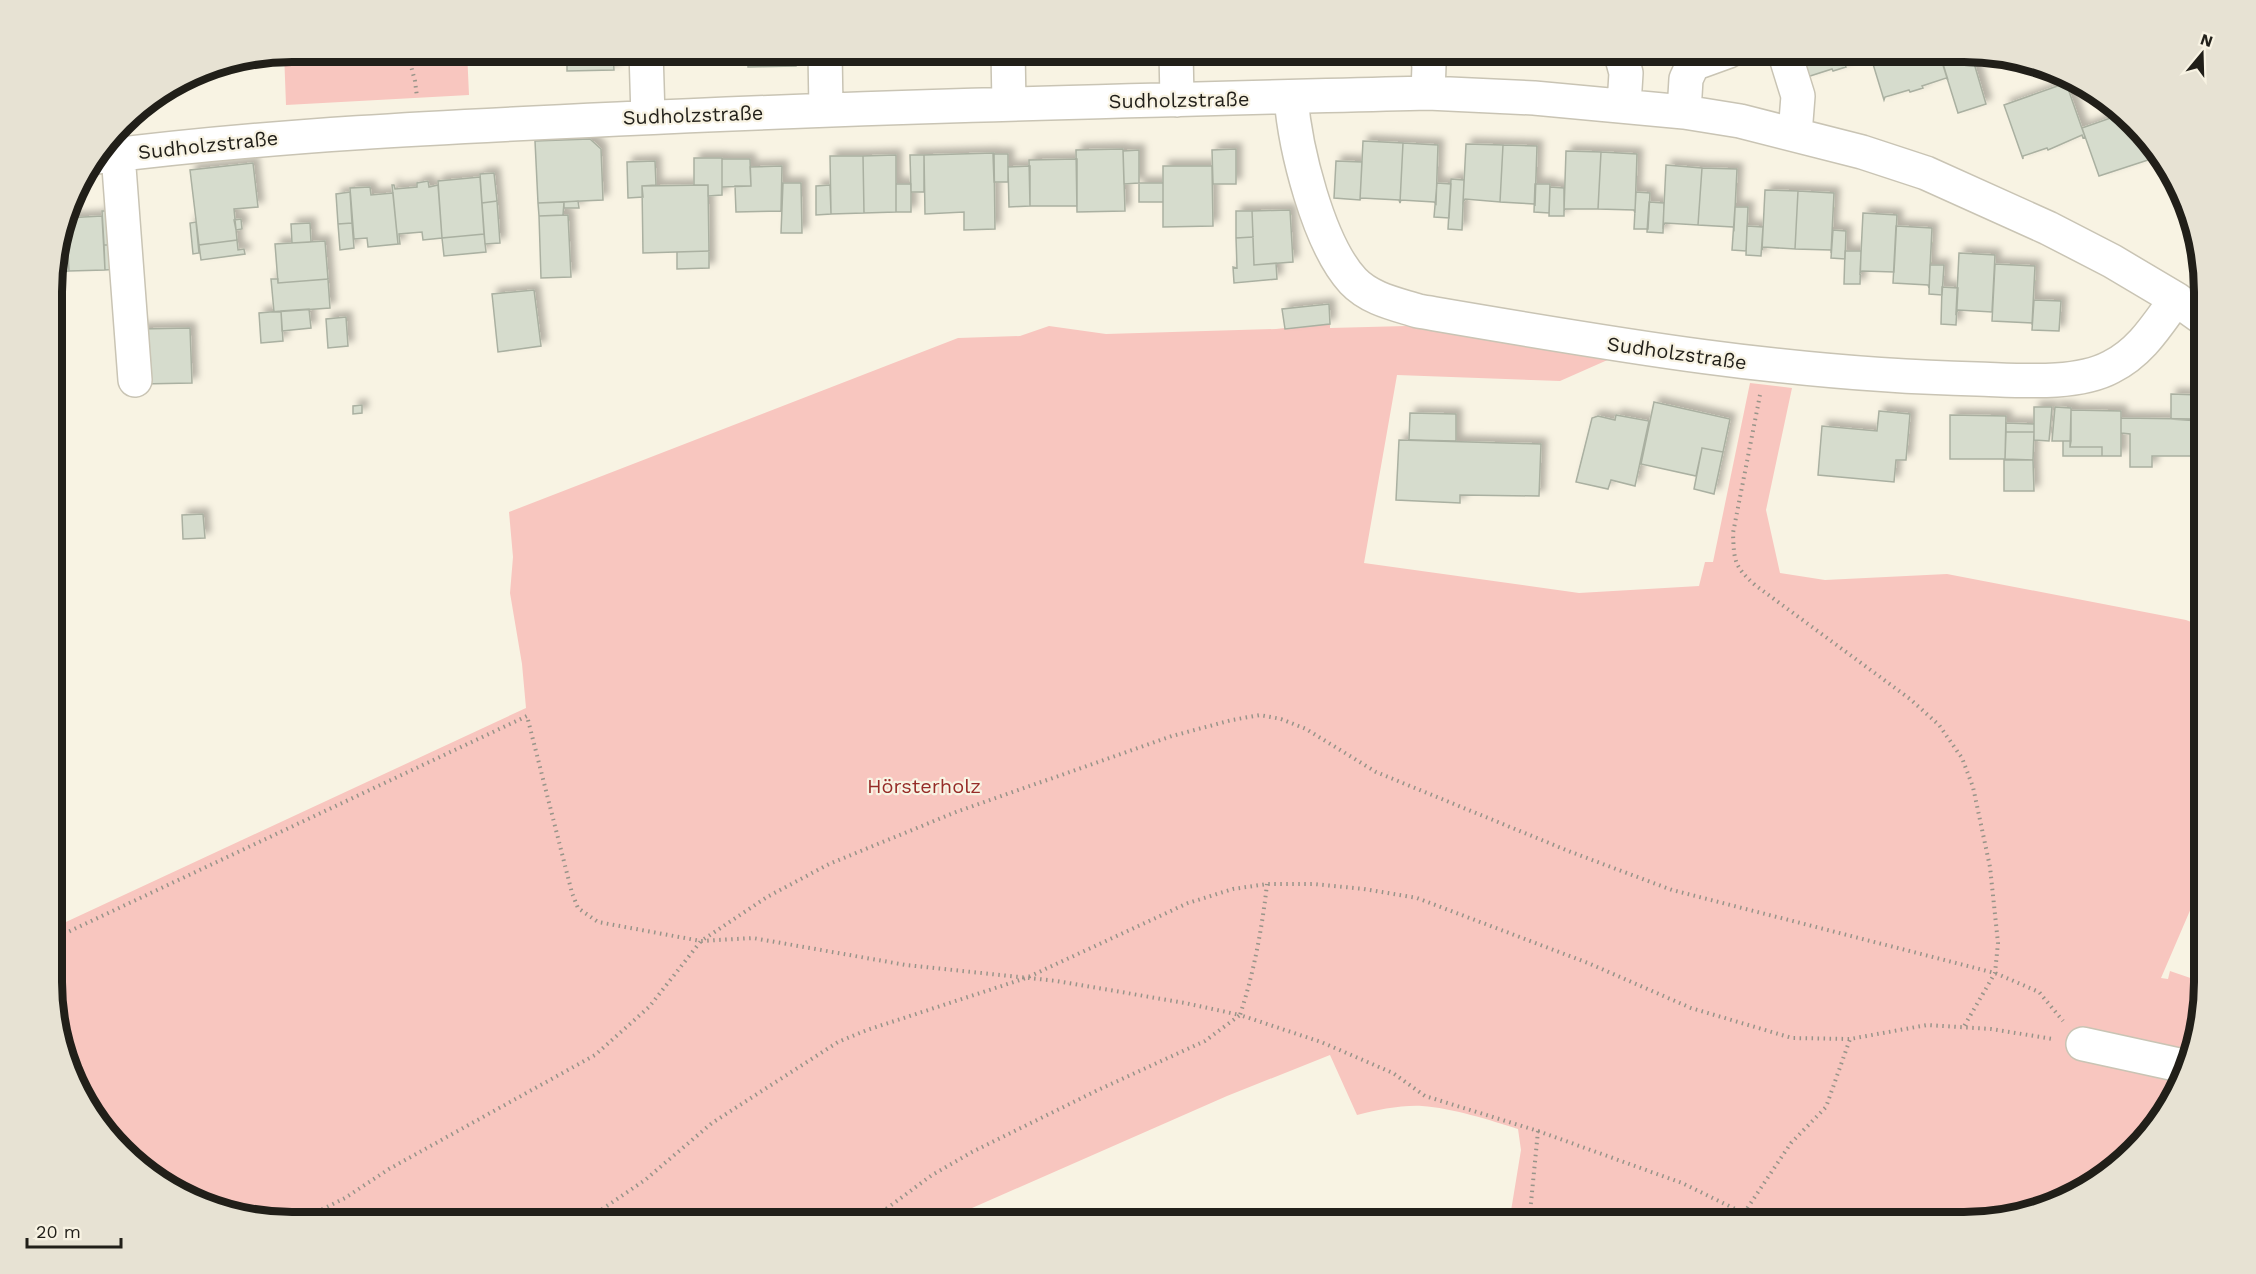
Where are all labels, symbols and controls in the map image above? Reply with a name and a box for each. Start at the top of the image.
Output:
north arrow [2172,24,2232,84]
text: N [2198,29,2215,51]
street label: Sudholzstraße [1108,87,1250,113]
street label: Sudholzstraße [622,101,764,129]
street label: Sudholzstraße [137,126,279,164]
street label: Sudholzstraße [1606,331,1748,375]
park label: Hörsterholz [867,774,981,798]
scale bar [27,1211,122,1249]
text: 20 m [36,1221,81,1242]

